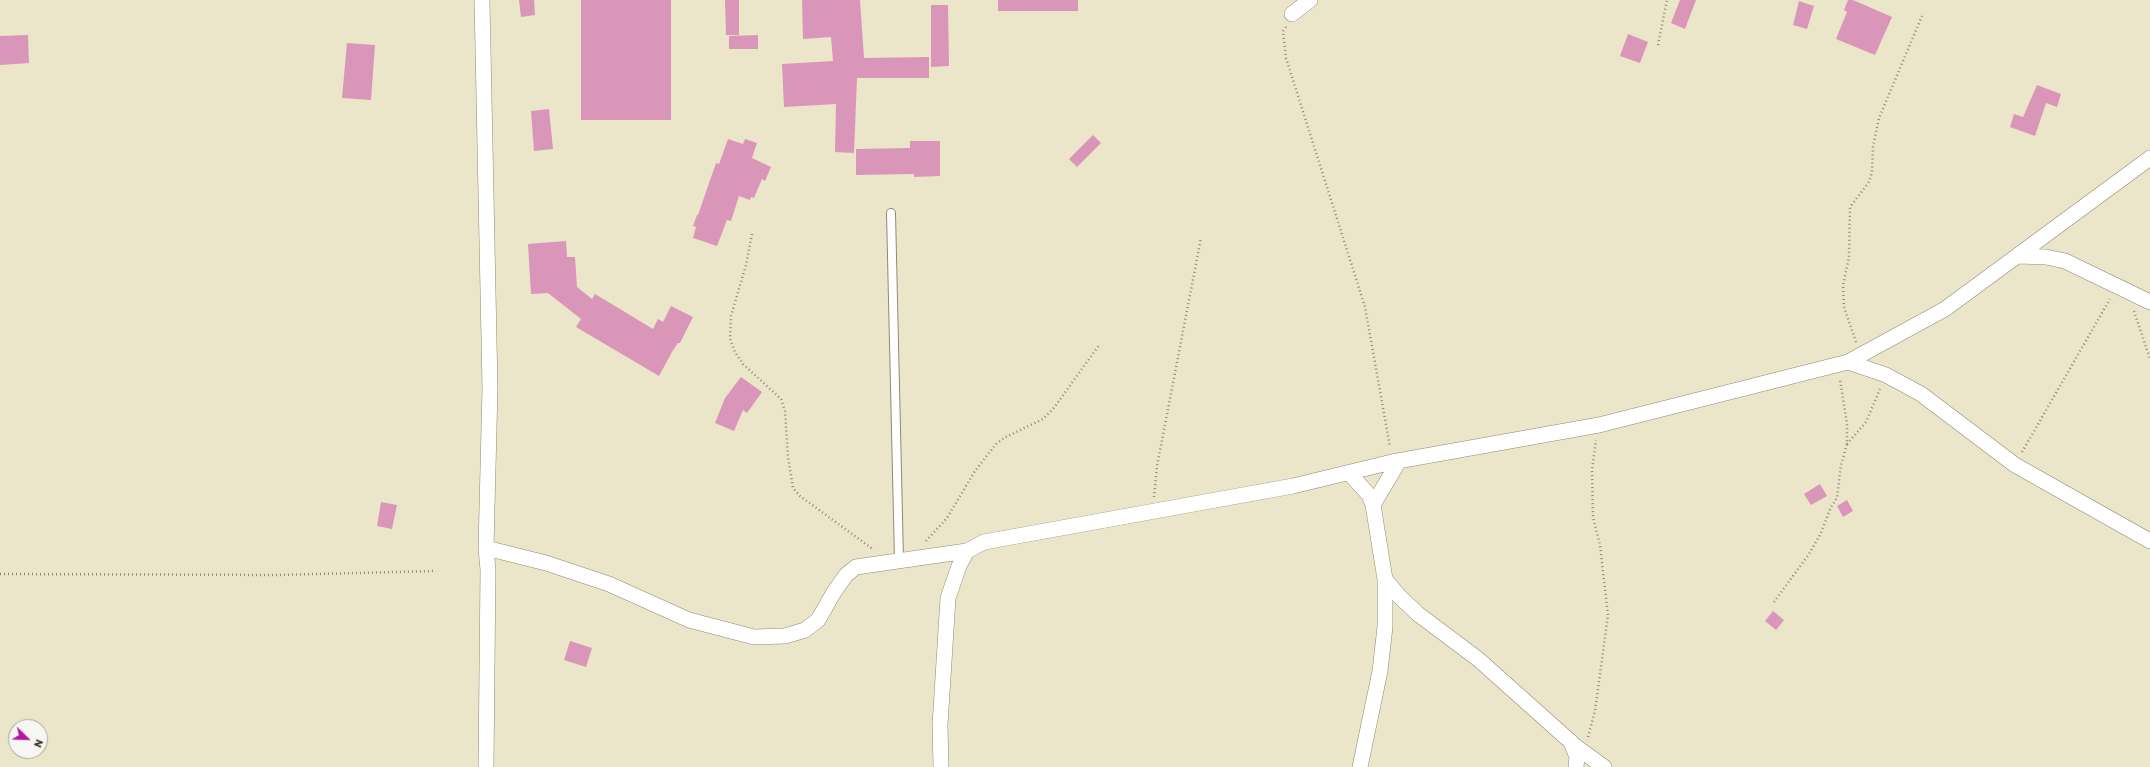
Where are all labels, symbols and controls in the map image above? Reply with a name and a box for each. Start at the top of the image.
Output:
north arrow [8,719,48,759]
text: N [31,738,46,749]

